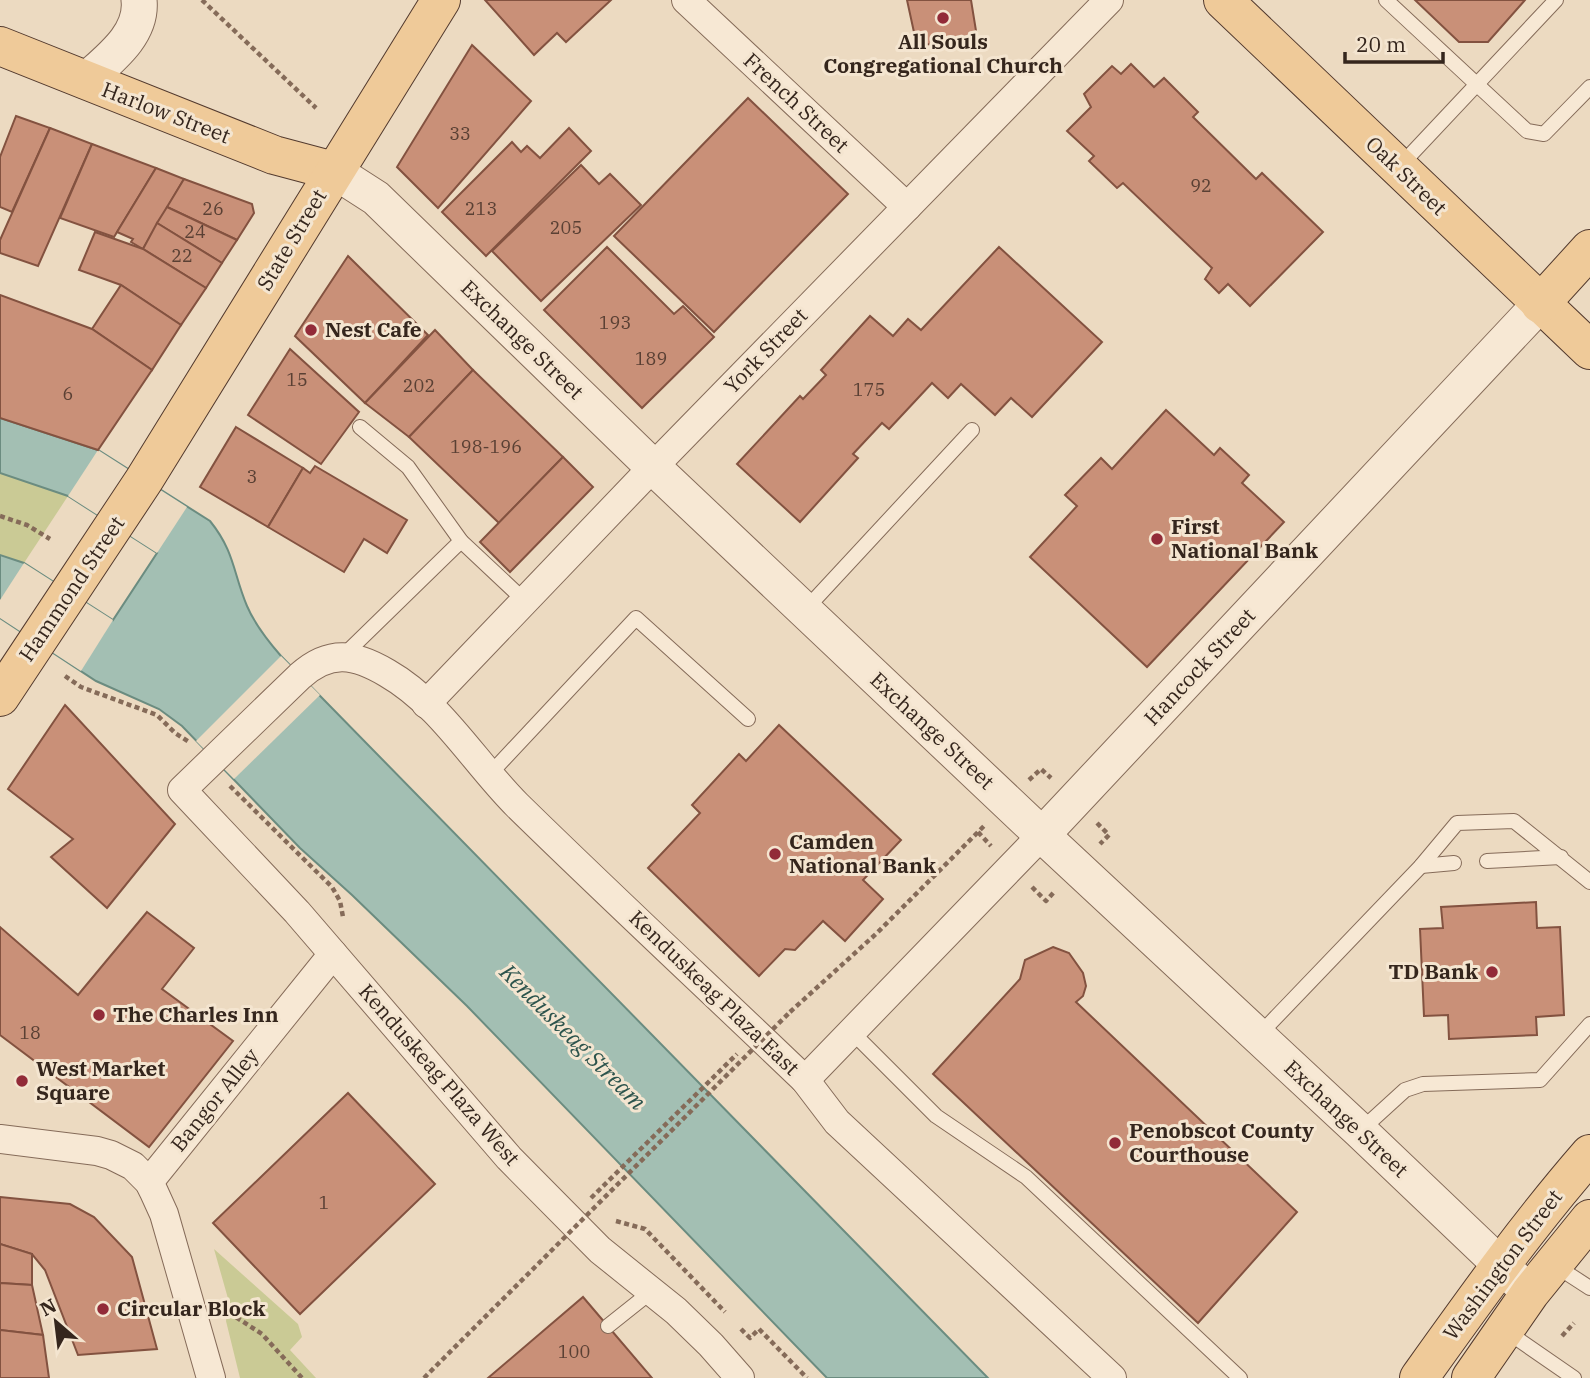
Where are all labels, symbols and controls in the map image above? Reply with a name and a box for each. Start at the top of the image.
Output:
marker: All Souls Congregational Church [935,10,951,26]
scale bar [1345,21,1443,65]
place label: All Souls Congregational Church [823,27,1063,79]
text: 20 m [1356,30,1406,58]
street label: French Street [738,46,855,158]
street label: Harlow Street [98,75,235,149]
house number: 33 [449,122,471,145]
street label: Oak Street [1360,130,1453,221]
house number: 92 [1190,174,1212,197]
street label: State Street [250,184,332,295]
house number: 26 [202,197,224,220]
house number: 213 [465,197,497,220]
house number: 205 [550,216,582,239]
house number: 24 [184,220,206,243]
house number: 22 [171,244,193,267]
street label: Exchange Street [455,274,590,405]
street label: York Street [717,301,813,399]
house number: 193 [599,311,631,334]
place label: Nest Cafe [325,315,422,343]
marker: Nest Cafe [303,322,319,338]
house number: 189 [635,347,667,370]
house number: 15 [286,368,308,391]
house number: 202 [403,374,435,397]
house number: 175 [853,378,885,401]
house number: 6 [63,382,73,405]
house number: 198-196 [450,435,522,458]
house number: 3 [247,465,257,488]
street label: Hammond Street [12,510,130,667]
place label: First National Bank [1171,512,1318,564]
marker: First National Bank [1149,531,1165,547]
street label: Hancock Street [1138,602,1261,731]
street label: Exchange Street [865,665,1001,795]
place label: Camden National Bank [789,827,936,879]
marker: Camden National Bank [767,846,783,862]
street label: Kenduskeag Plaza East [624,904,806,1081]
water label: Kenduskeag Stream [493,956,654,1116]
place label: TD Bank [1389,957,1478,985]
marker: TD Bank [1484,964,1500,980]
street label: Kenduskeag Plaza West [353,978,526,1171]
place label: The Charles Inn [113,1000,279,1028]
marker: The Charles Inn [91,1007,107,1023]
house number: 18 [19,1021,41,1044]
street label: Bangor Alley [164,1041,265,1157]
street label: Exchange Street [1279,1053,1415,1183]
place label: West Market Square [36,1054,165,1106]
marker: West Market Square [14,1073,30,1089]
place label: Penobscot County Courthouse [1129,1116,1314,1168]
marker: Penobscot County Courthouse [1107,1135,1123,1151]
street label: Washington Street [1436,1183,1568,1345]
house number: 1 [319,1191,329,1214]
north arrow [21,1287,91,1357]
text: N [36,1293,60,1321]
place label: Circular Block [117,1294,266,1322]
marker: Circular Block [95,1301,111,1317]
house number: 100 [558,1340,590,1363]

